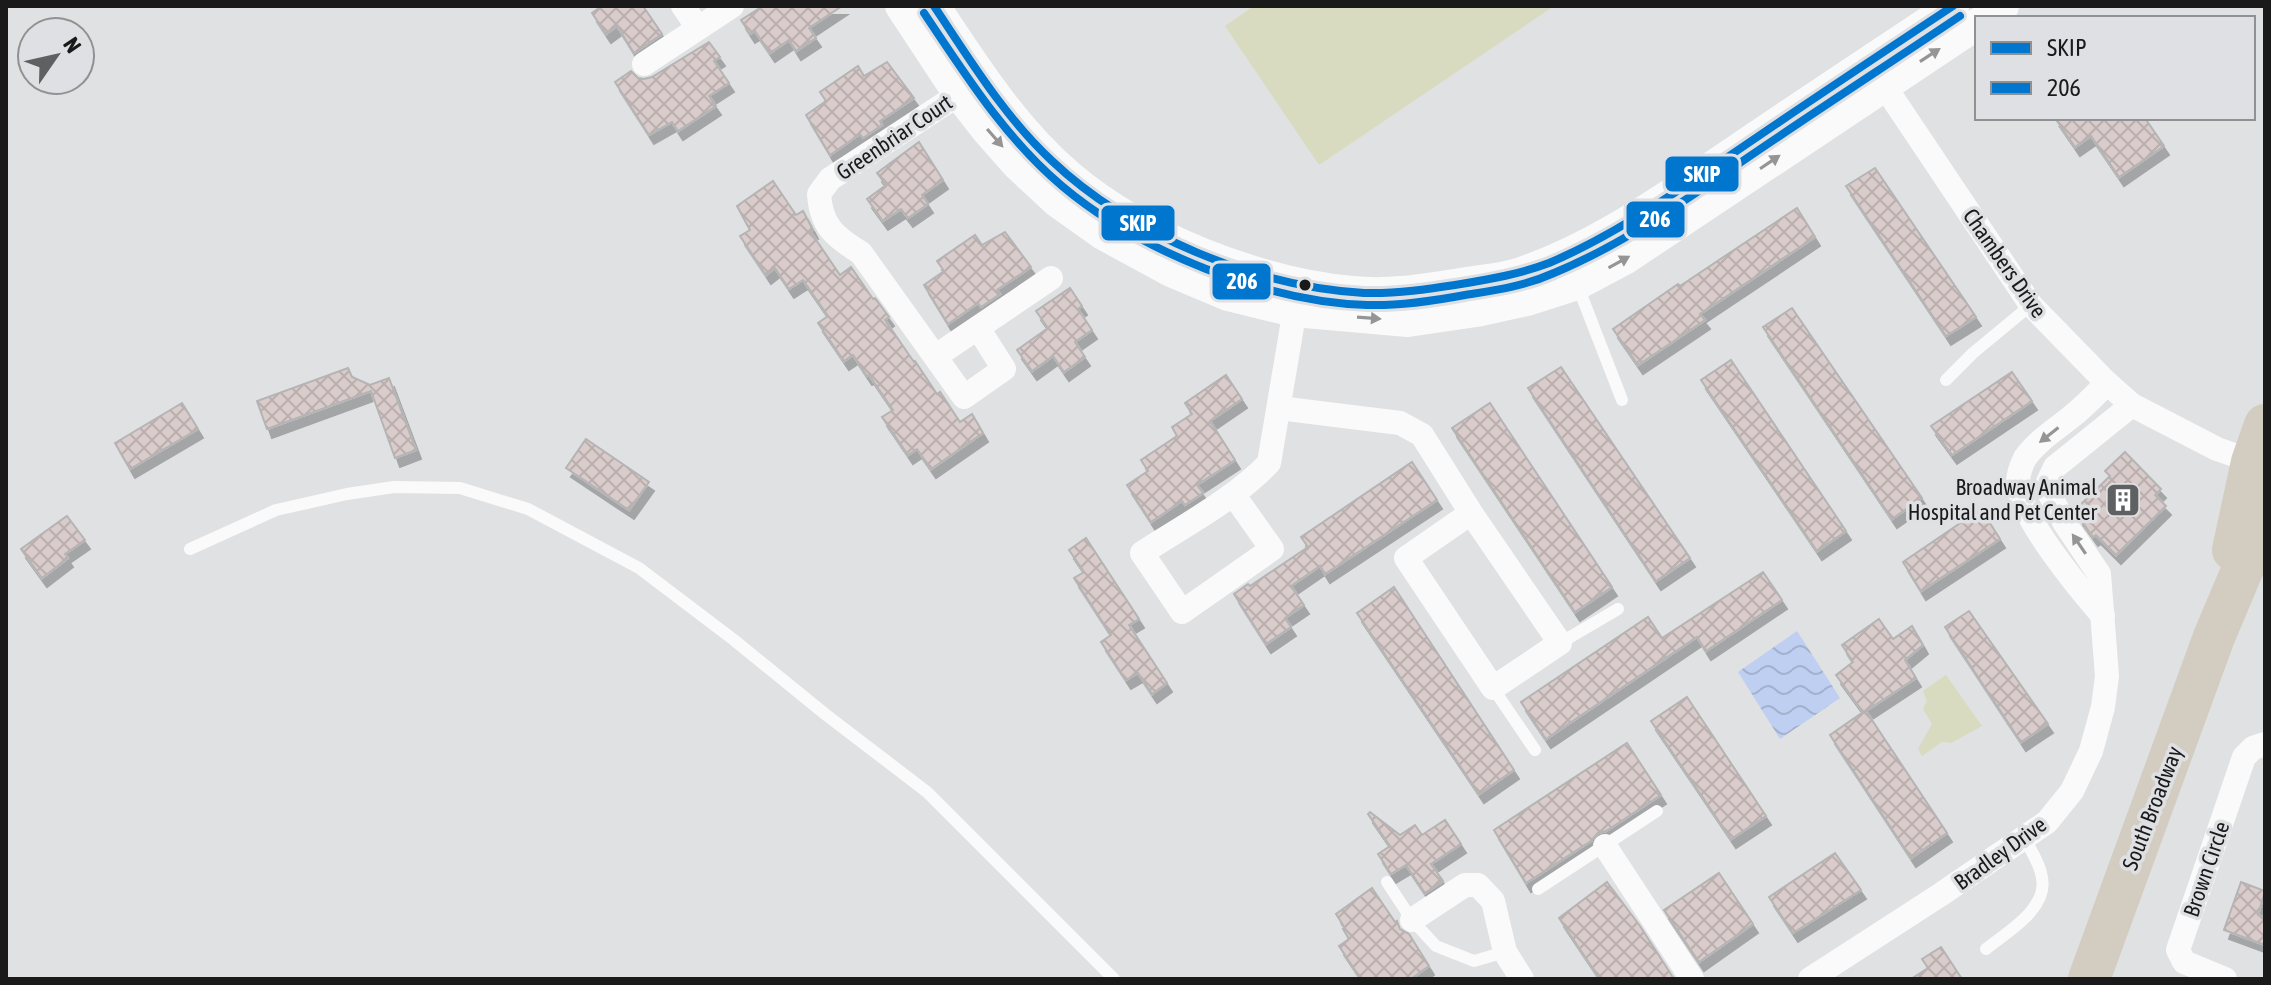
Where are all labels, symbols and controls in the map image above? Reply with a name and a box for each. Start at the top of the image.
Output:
north arrow [16,16,96,96]
legend [1975,16,2255,120]
text: N [58,32,87,57]
text: SKIP [2047,34,2087,61]
one-way arrow [1920,48,1941,63]
text: 206 [2047,74,2081,101]
street label: Greenbriar Court [831,89,957,185]
one-way arrow [985,129,1003,148]
line badge: SKIP [1664,155,1740,193]
one-way arrow [1759,155,1780,170]
text: SKIP [1684,161,1720,187]
line badge: 206 [1625,200,1686,239]
line badge: SKIP [1100,204,1176,242]
street label: Chambers Drive [1958,204,2052,322]
text: 206 [1639,206,1671,232]
text: SKIP [1120,210,1156,236]
one-way arrow [1607,255,1630,269]
line badge: 206 [1211,262,1272,301]
text: 206 [1226,268,1258,294]
unlabelled marker [1297,277,1313,293]
one-way arrow [1357,312,1382,325]
one-way arrow [2039,426,2059,442]
place label: Broadway Animal Hospital and Pet Center [1908,474,2098,525]
building icon: Broadway Animal Hospital and Pet Center [2104,481,2142,519]
one-way arrow [2072,534,2087,555]
street label: South Broadway [2117,742,2187,874]
street label: Bradley Drive [1949,811,2051,895]
street label: Brown Circle [2178,818,2234,920]

